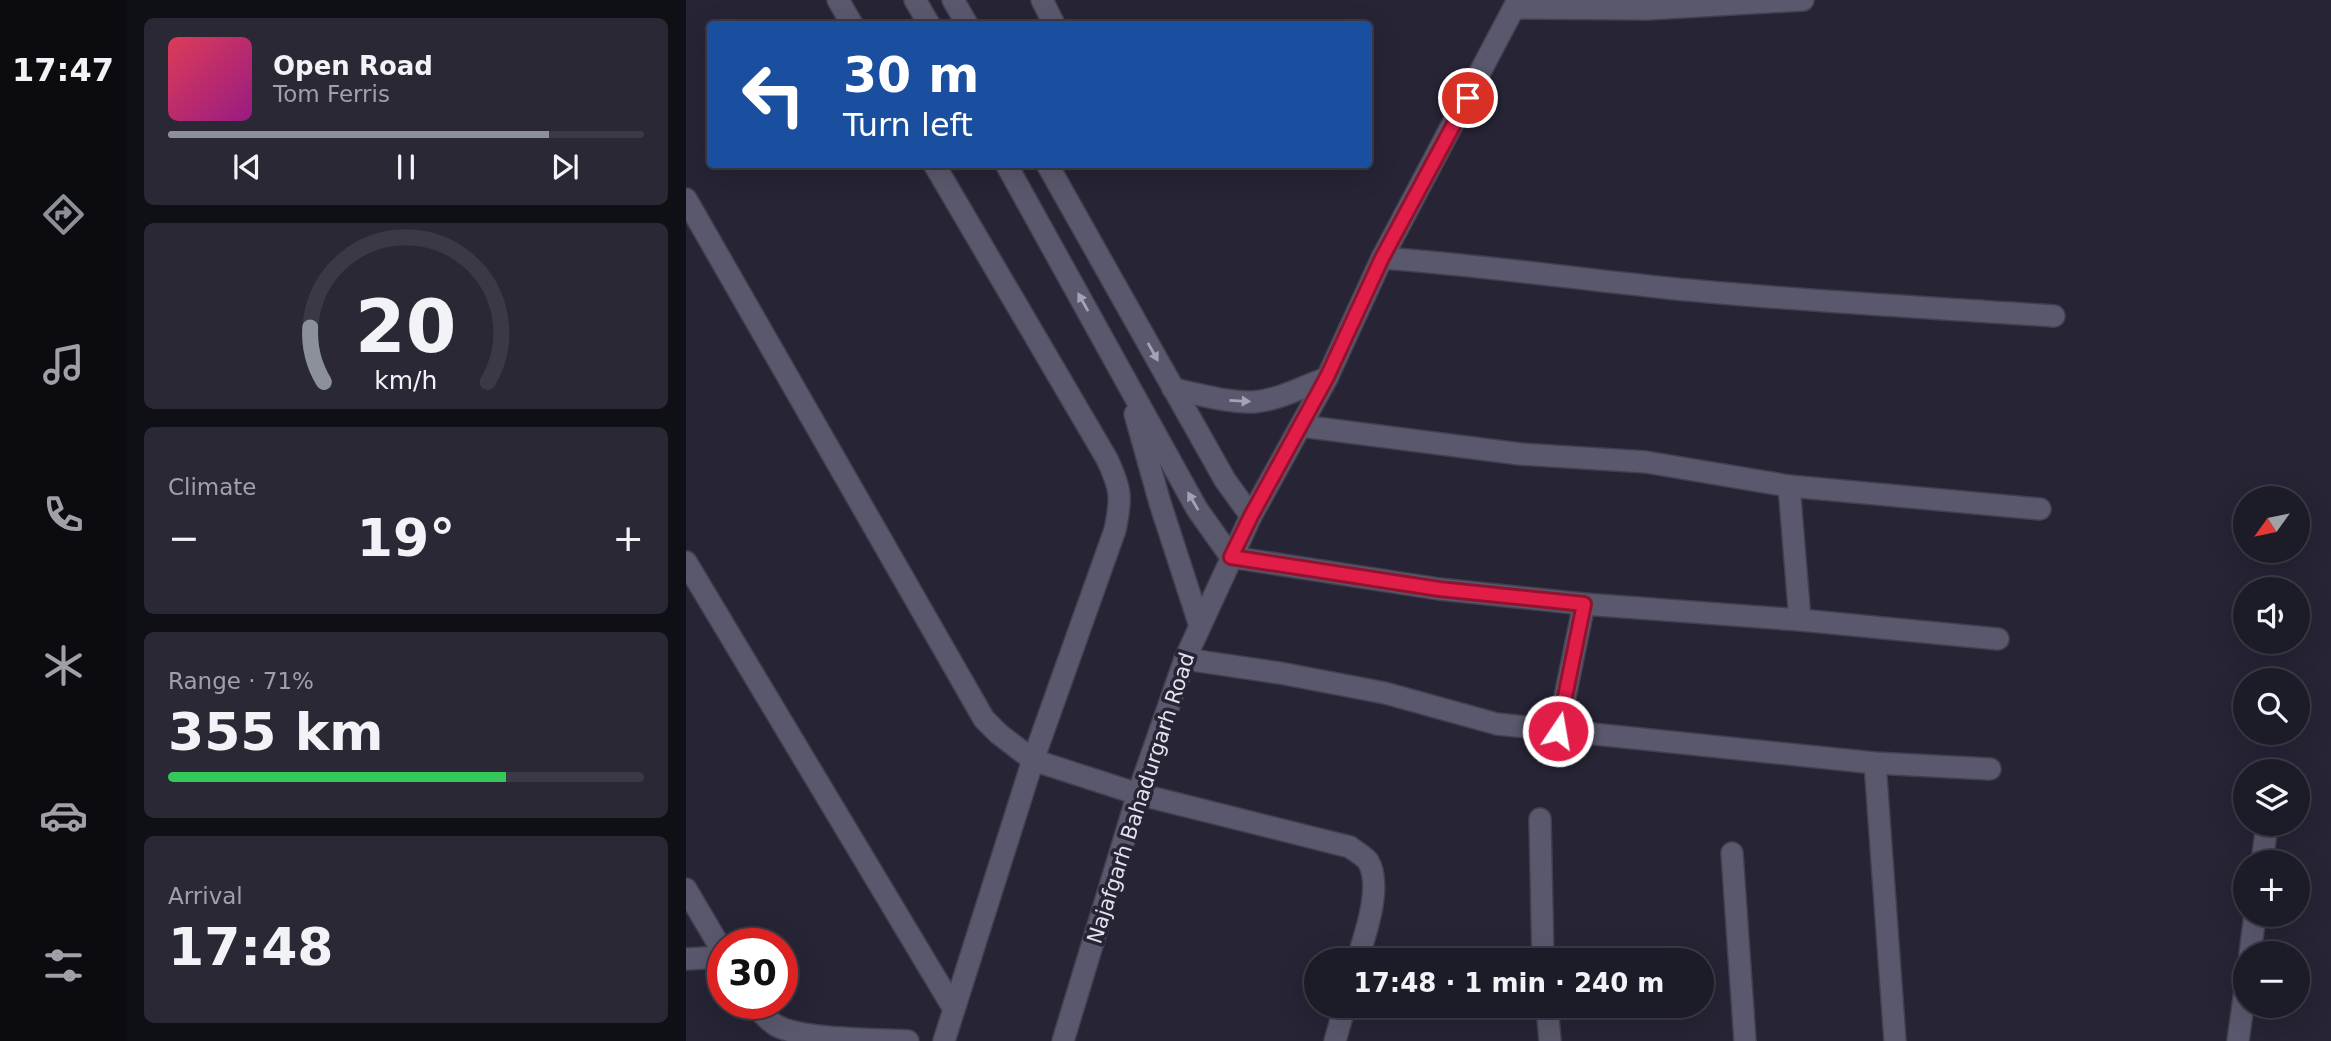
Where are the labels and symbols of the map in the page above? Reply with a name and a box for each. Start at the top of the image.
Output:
pin [1438,68,1498,128]
one-way arrow [1077,292,1089,312]
one-way arrow [1146,342,1158,362]
one-way arrow [1229,396,1251,407]
north arrow [2233,486,2310,564]
one-way arrow [1187,491,1199,510]
street label: Najafgarh Bahadurgarh Road [1083,649,1199,947]
position arrow [1521,694,1595,768]
speed limit sign: 30 [707,928,798,1019]

